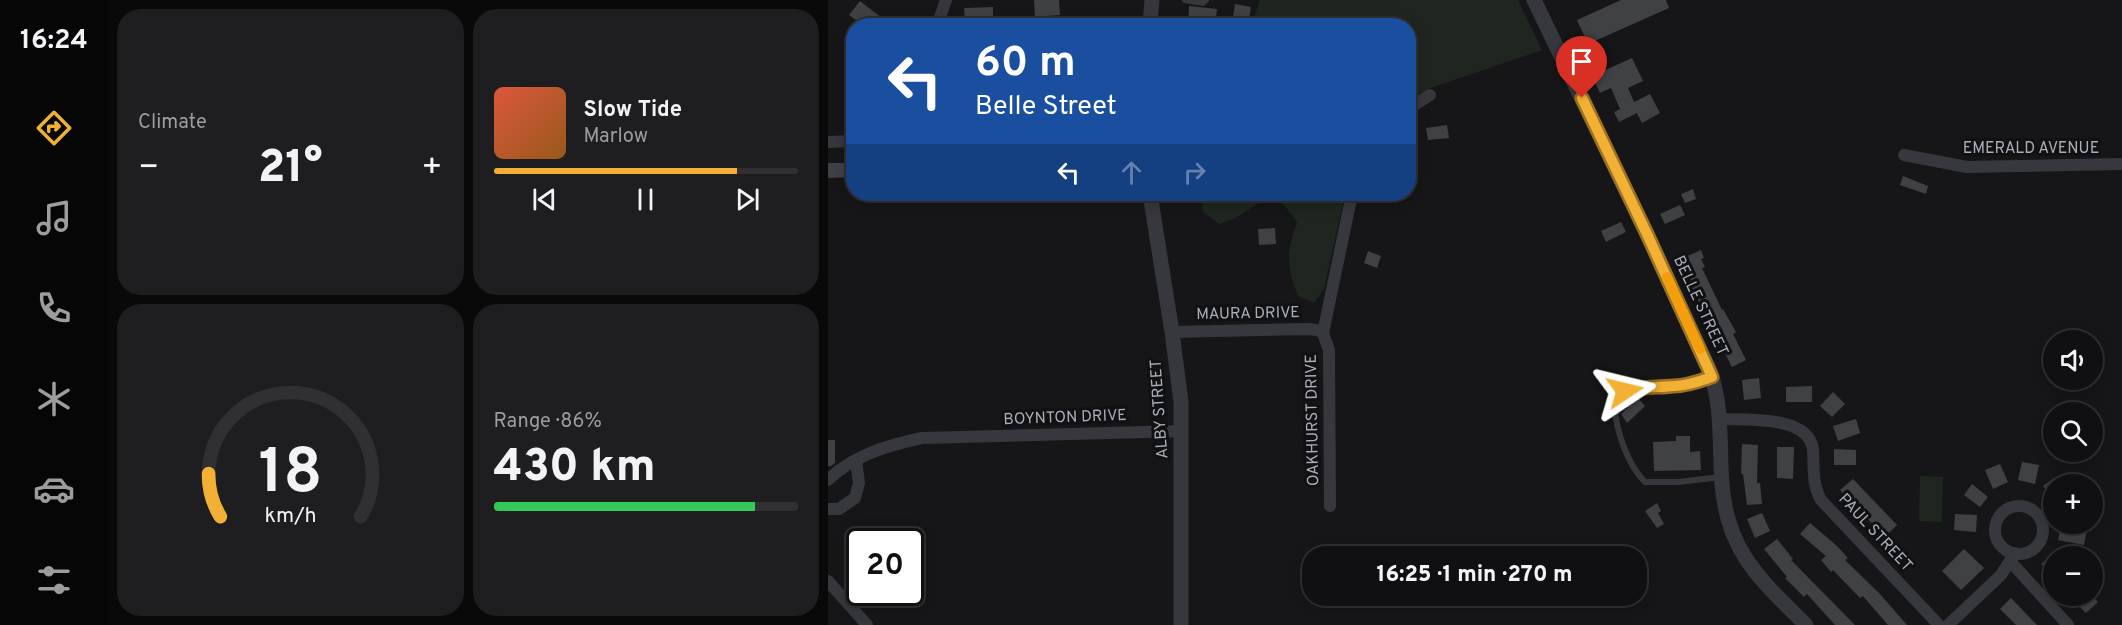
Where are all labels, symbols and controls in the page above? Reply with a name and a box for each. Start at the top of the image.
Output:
text: 16:24 [20,24,88,58]
pin [1556,36,1607,98]
text: 60 m [975,38,1076,91]
icon: left [876,42,954,120]
icon: arrive [1565,45,1598,78]
text: Belle Street [975,90,1117,124]
text: Slow Tide [584,97,682,124]
icon: directions [33,107,75,149]
text: Climate [138,110,207,136]
text: Marlow [584,124,648,150]
street label: EMERALD AVENUE [1963,139,2099,159]
text: 21° [258,141,323,198]
text: − [138,148,159,190]
text: + [421,148,442,190]
icon: left [1052,156,1085,189]
icon: ahead [1115,156,1148,189]
icon: right [1178,156,1211,189]
icon: previous [528,183,561,216]
icon: pause [629,183,662,216]
icon: next [731,183,764,216]
icon: music [33,197,75,239]
street label: BELLE STREET [1668,253,1732,359]
icon: phone [33,287,75,329]
street label: MAURA DRIVE [1196,303,1300,325]
map controls [2043,330,2103,606]
button: sound [2043,330,2103,390]
street label: OAKHURST DRIVE [1302,354,1324,486]
street label: ALBY STREET [1147,358,1173,460]
position arrow [1593,359,1657,423]
icon: climate [33,378,75,420]
button: search [2043,402,2103,462]
street label: BOYNTON DRIVE [1003,406,1127,430]
text: Range · 86% [494,409,602,435]
text: 18 [258,436,322,515]
text: 430 km [494,440,656,497]
icon: car [33,468,75,510]
button: + [2043,474,2103,534]
street label: PAUL STREET [1834,490,1916,576]
text: km/h [264,503,316,530]
speed limit sign: 20 [846,528,924,606]
button: − [2043,546,2103,606]
icon: filters [33,559,75,601]
text: 16:25 · 1 min · 270 m [1376,562,1573,589]

